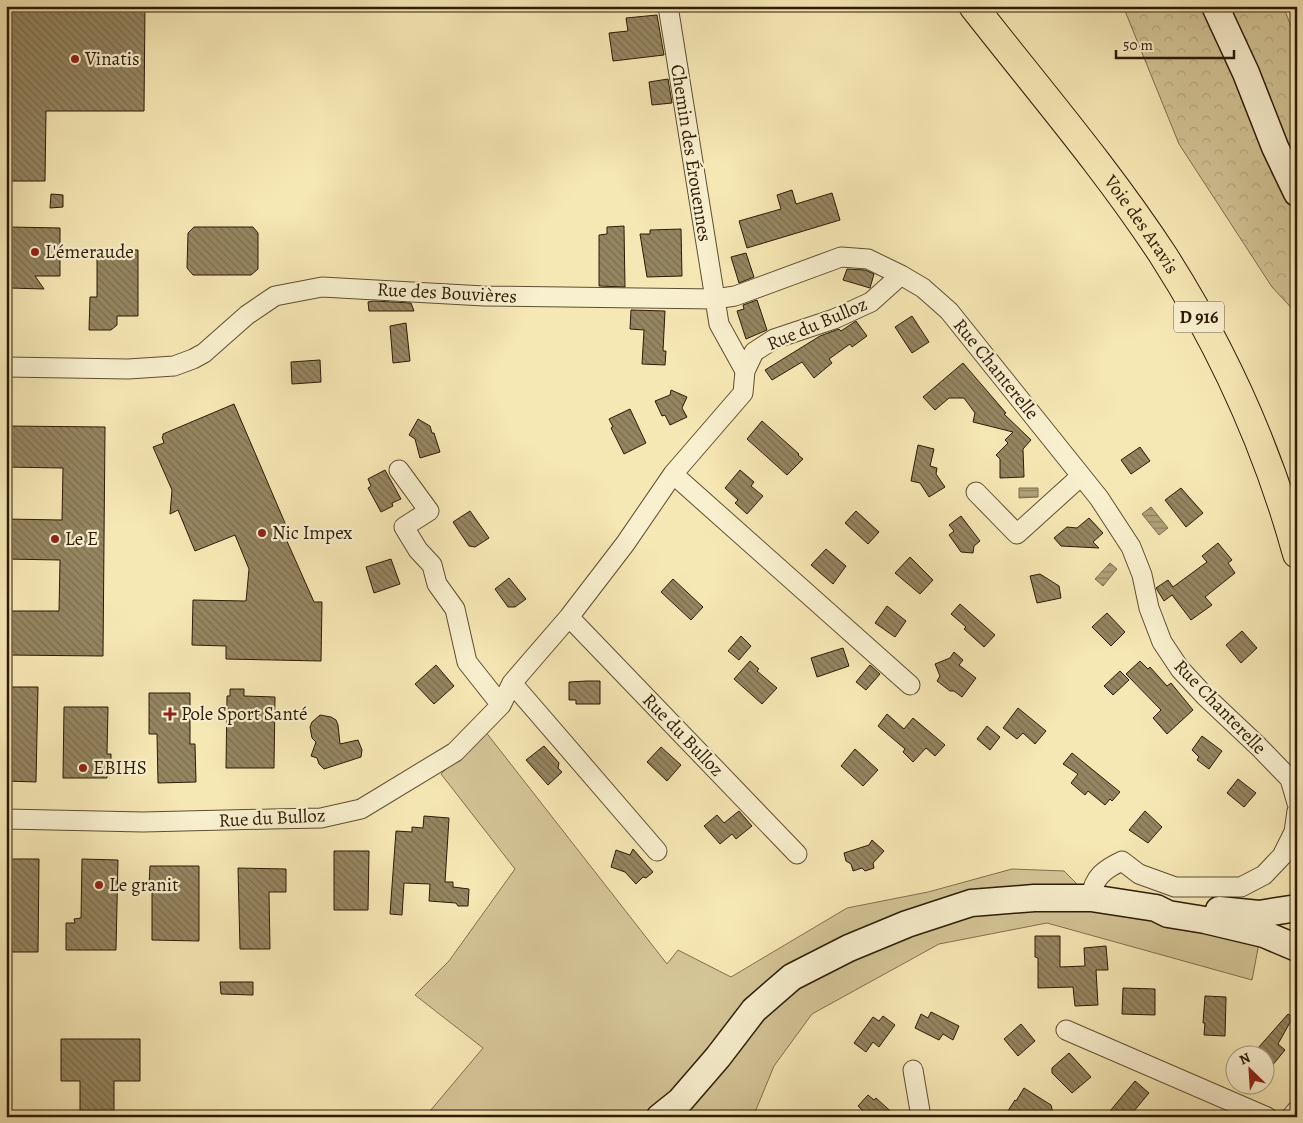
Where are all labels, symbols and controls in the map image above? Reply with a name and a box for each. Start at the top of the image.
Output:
scale bar [1116,28,1233,60]
text: 50 m [1123,35,1153,55]
place label: Vinatis [84,46,140,72]
marker: Vinatis [69,53,81,65]
street label: Chemin des Érouennes [664,63,718,243]
street label: Voie des Aravis [1097,169,1185,279]
place label: L'émeraude [45,239,134,265]
marker: L'émeraude [29,246,41,258]
street label: Rue des Bouvières [376,276,518,310]
street label: Rue du Bulloz [763,291,871,357]
road number: D 916 [1174,302,1224,332]
street label: Rue Chanterelle [947,313,1045,425]
place label: Nic Impex [272,520,352,546]
place label: Le E [65,526,98,552]
marker: Nic Impex [256,527,268,539]
marker: Le E [49,533,61,545]
street label: Rue Chanterelle [1168,654,1272,760]
street label: Rue du Bulloz [637,688,729,782]
place label: Pole Sport Santé [181,701,308,727]
marker: Pole Sport Santé [163,707,177,721]
place label: EBIHS [93,755,147,781]
marker: EBIHS [77,762,89,774]
street label: Rue du Bulloz [218,802,326,834]
place label: Le granit [109,872,178,898]
marker: Le granit [93,879,105,891]
north arrow [1226,1046,1276,1096]
text: N [1236,1048,1253,1069]

